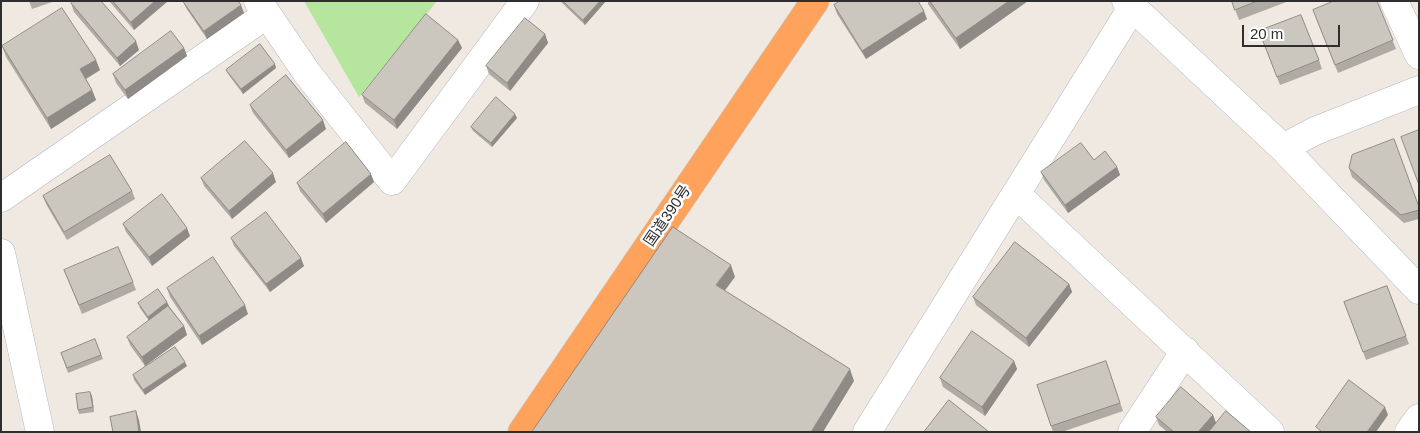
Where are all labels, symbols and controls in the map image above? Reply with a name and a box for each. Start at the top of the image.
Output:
scale bar [1245,15,1342,47]
text: 20 m [1250,25,1283,42]
street label: 国道390号 [641,182,695,250]

